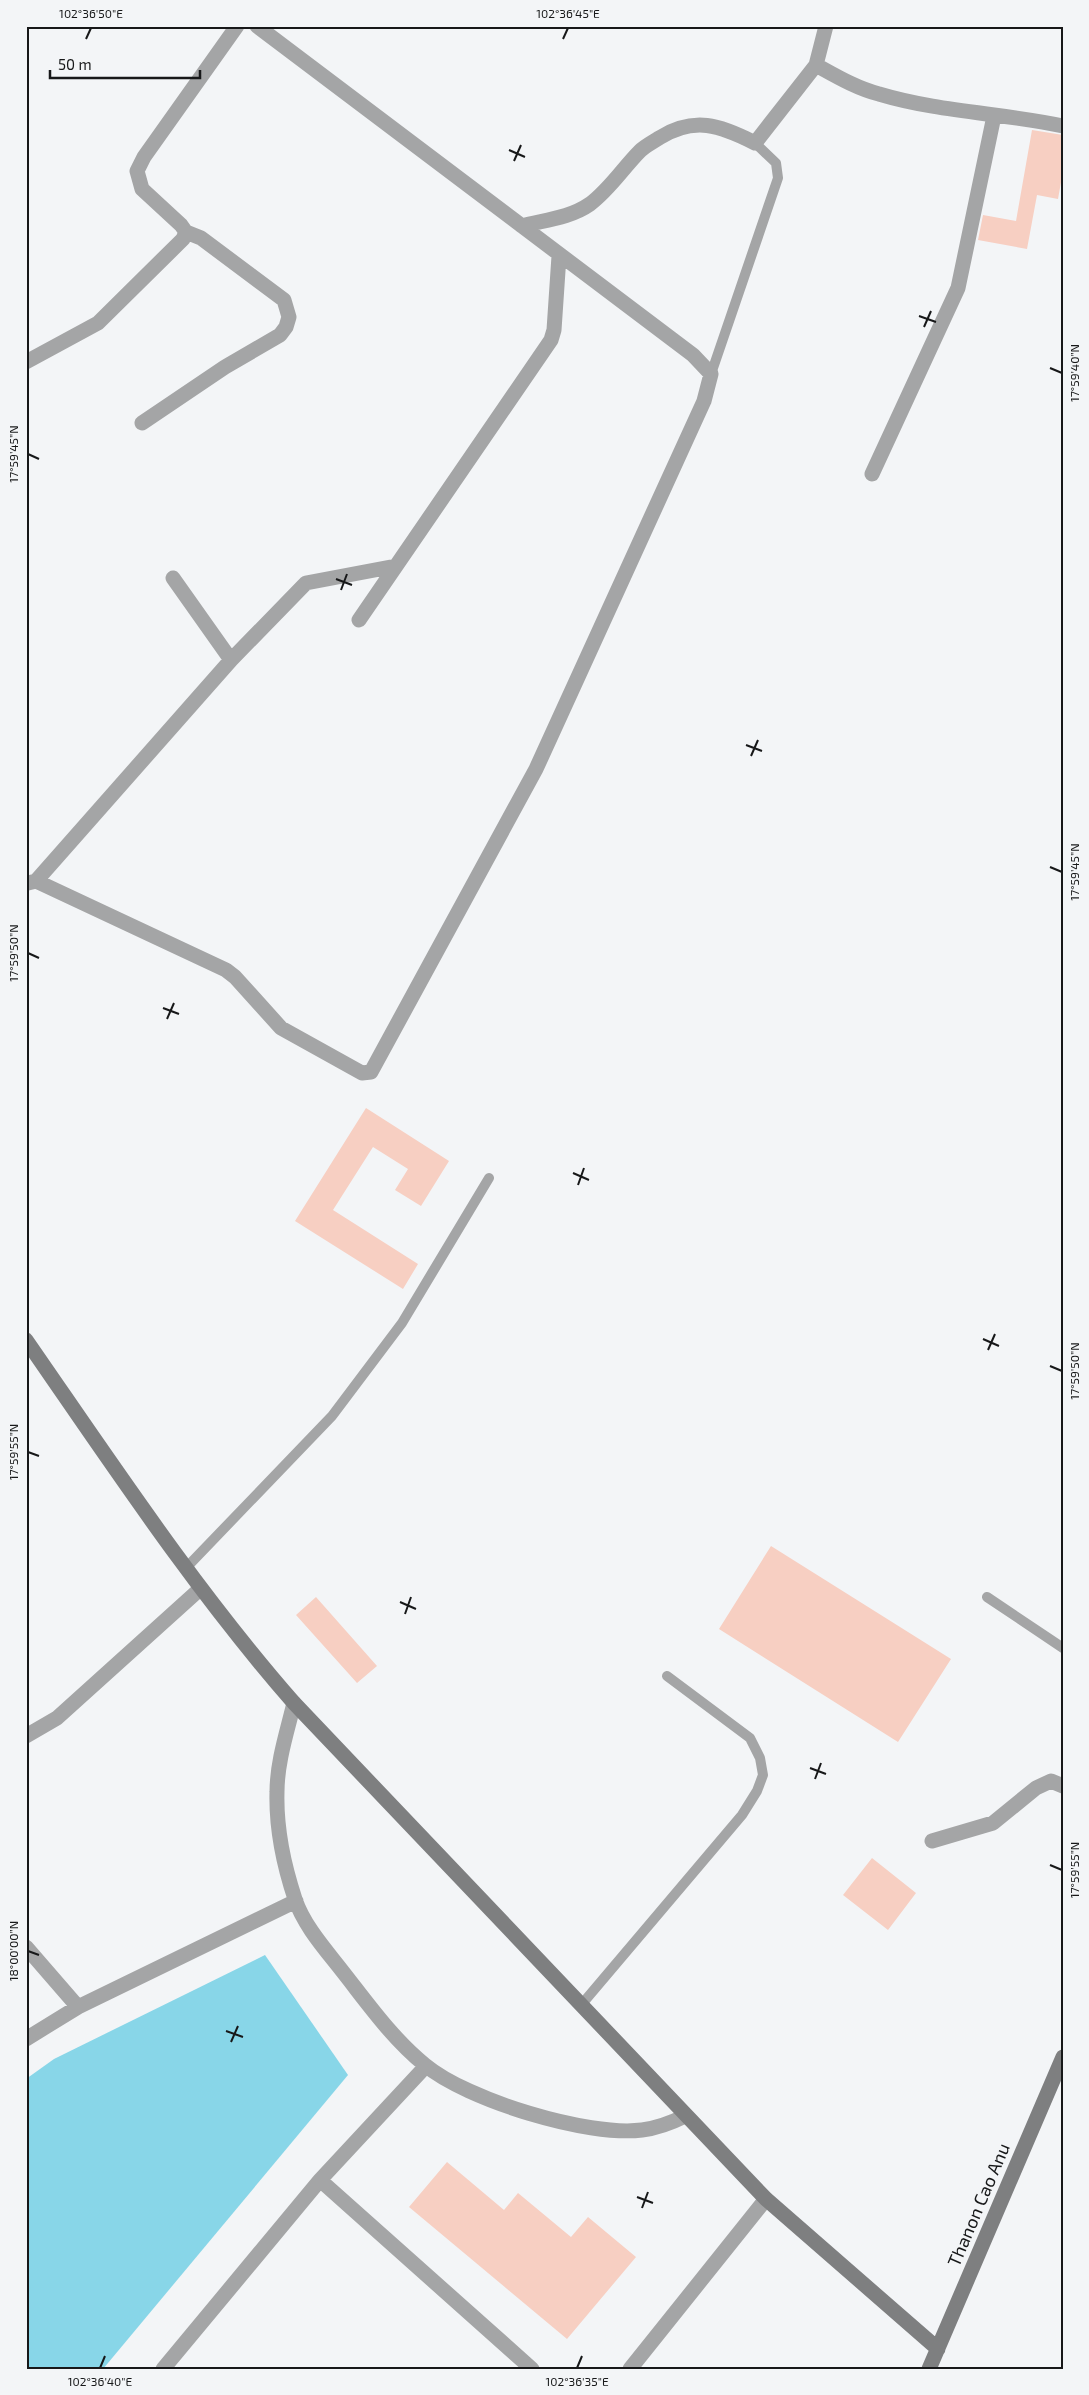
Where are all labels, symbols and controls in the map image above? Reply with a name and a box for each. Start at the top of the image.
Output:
text: 102°36'50"E [59,6,123,20]
text: 102°36'45"E [536,6,600,20]
scale bar [50,48,200,80]
text: 50 m [58,55,92,73]
text: 17°59'40"N [1067,344,1081,402]
text: 17°59'45"N [6,425,20,483]
text: 17°59'45"N [1067,843,1081,901]
text: 17°59'50"N [6,924,20,982]
text: 17°59'50"N [1067,1342,1081,1400]
text: 17°59'55"N [6,1424,20,1480]
text: 17°59'55"N [1067,1842,1081,1898]
text: 18°00'00"N [6,1921,20,1981]
street label: Thanon Cao Anu [942,2140,1014,2270]
text: 102°36'40"E [68,2374,133,2388]
text: 102°36'35"E [545,2374,609,2388]

